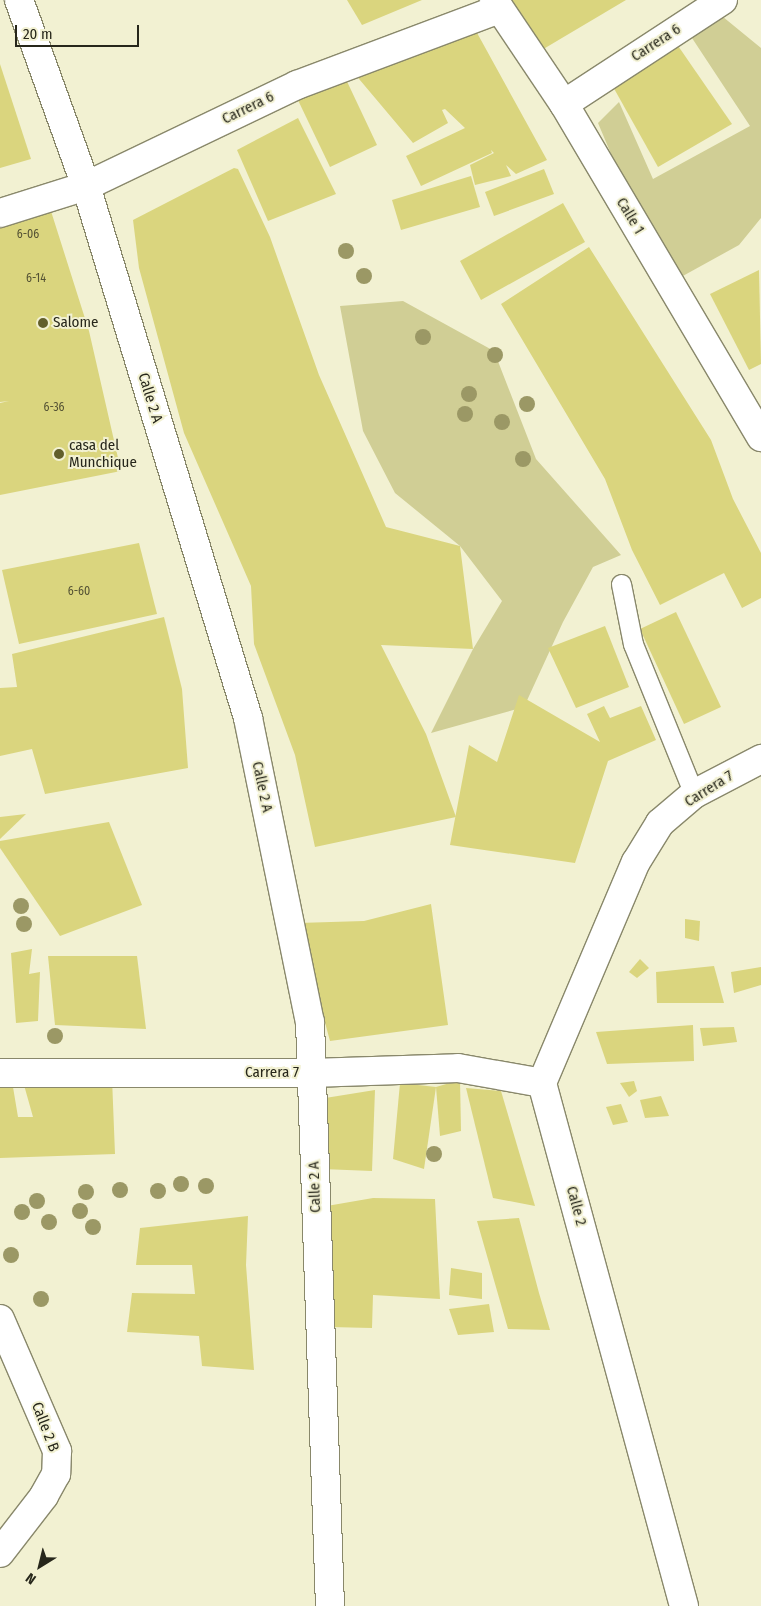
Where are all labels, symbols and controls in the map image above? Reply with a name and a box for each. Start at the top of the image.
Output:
scale bar [18,15,141,47]
street label: Carrera 6 [628,20,684,66]
text: 20 m [23,25,53,43]
street label: Carrera 6 [219,88,277,128]
street label: Calle 1 [612,195,648,237]
house number: 6-06 [17,228,39,242]
house number: 6-14 [26,272,46,286]
place label: Salome [53,314,98,332]
marker: Salome [37,317,49,329]
street label: Calle 2 A [134,371,166,425]
house number: 6-36 [43,401,65,415]
place label: casa del Munchique [69,436,137,471]
marker: casa del Munchique [53,448,65,460]
house number: 6-60 [68,585,90,599]
street label: Calle 2 A [248,760,276,814]
street label: Carrera 7 [681,767,737,811]
street label: Carrera 7 [245,1064,299,1082]
street label: Calle 2 A [305,1161,325,1213]
street label: Calle 2 [562,1184,590,1228]
street label: Calle 2 B [27,1400,63,1454]
north arrow [15,1541,65,1591]
text: N [23,1569,39,1588]

